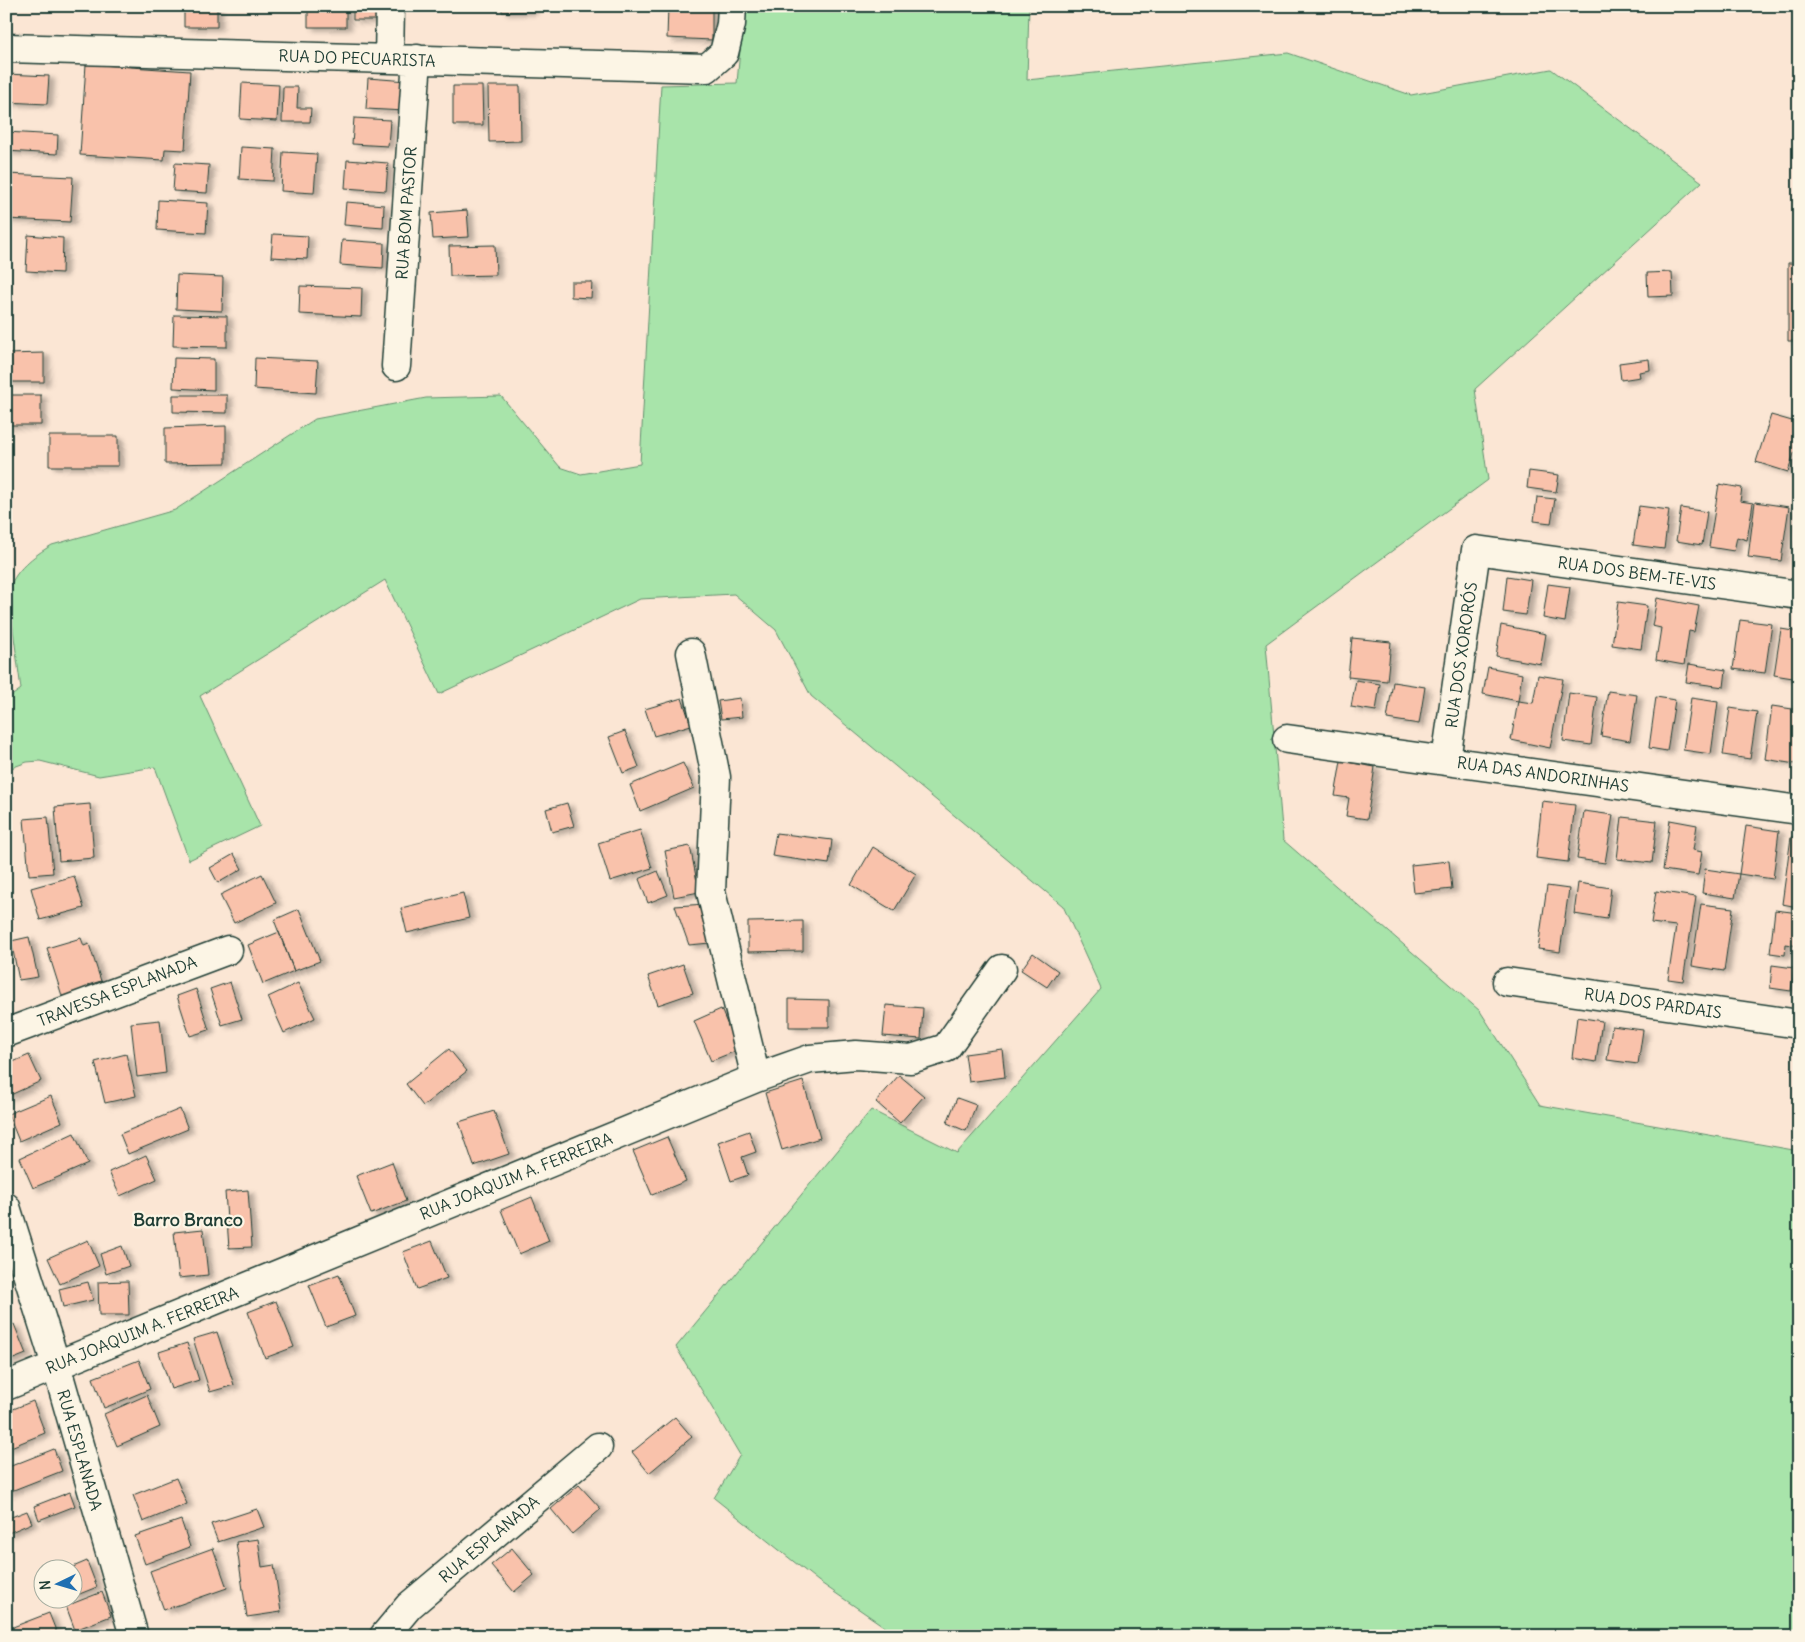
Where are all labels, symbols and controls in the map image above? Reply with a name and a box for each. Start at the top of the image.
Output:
street label: RUA DO PECUARISTA [278,45,436,71]
street label: RUA BOM PASTOR [391,146,421,280]
street label: RUA DOS BEM-TE-VIS [1556,552,1718,594]
street label: RUA DOS XORORÓS [1441,581,1481,729]
street label: RUA DAS ANDORINHAS [1456,752,1630,796]
street label: TRAVESSA ESPLANADA [34,951,200,1031]
street label: RUA DOS PARDAIS [1583,983,1723,1023]
street label: RUA JOAQUIM A. FERREIRA [417,1128,615,1224]
district label: Barro Branco [133,1208,243,1231]
street label: RUA JOAQUIM A. FERREIRA [43,1282,241,1378]
street label: RUA ESPLANADA [53,1387,107,1513]
street label: RUA ESPLANADA [435,1491,543,1587]
north arrow [32,1560,82,1610]
text: N [36,1580,54,1591]

